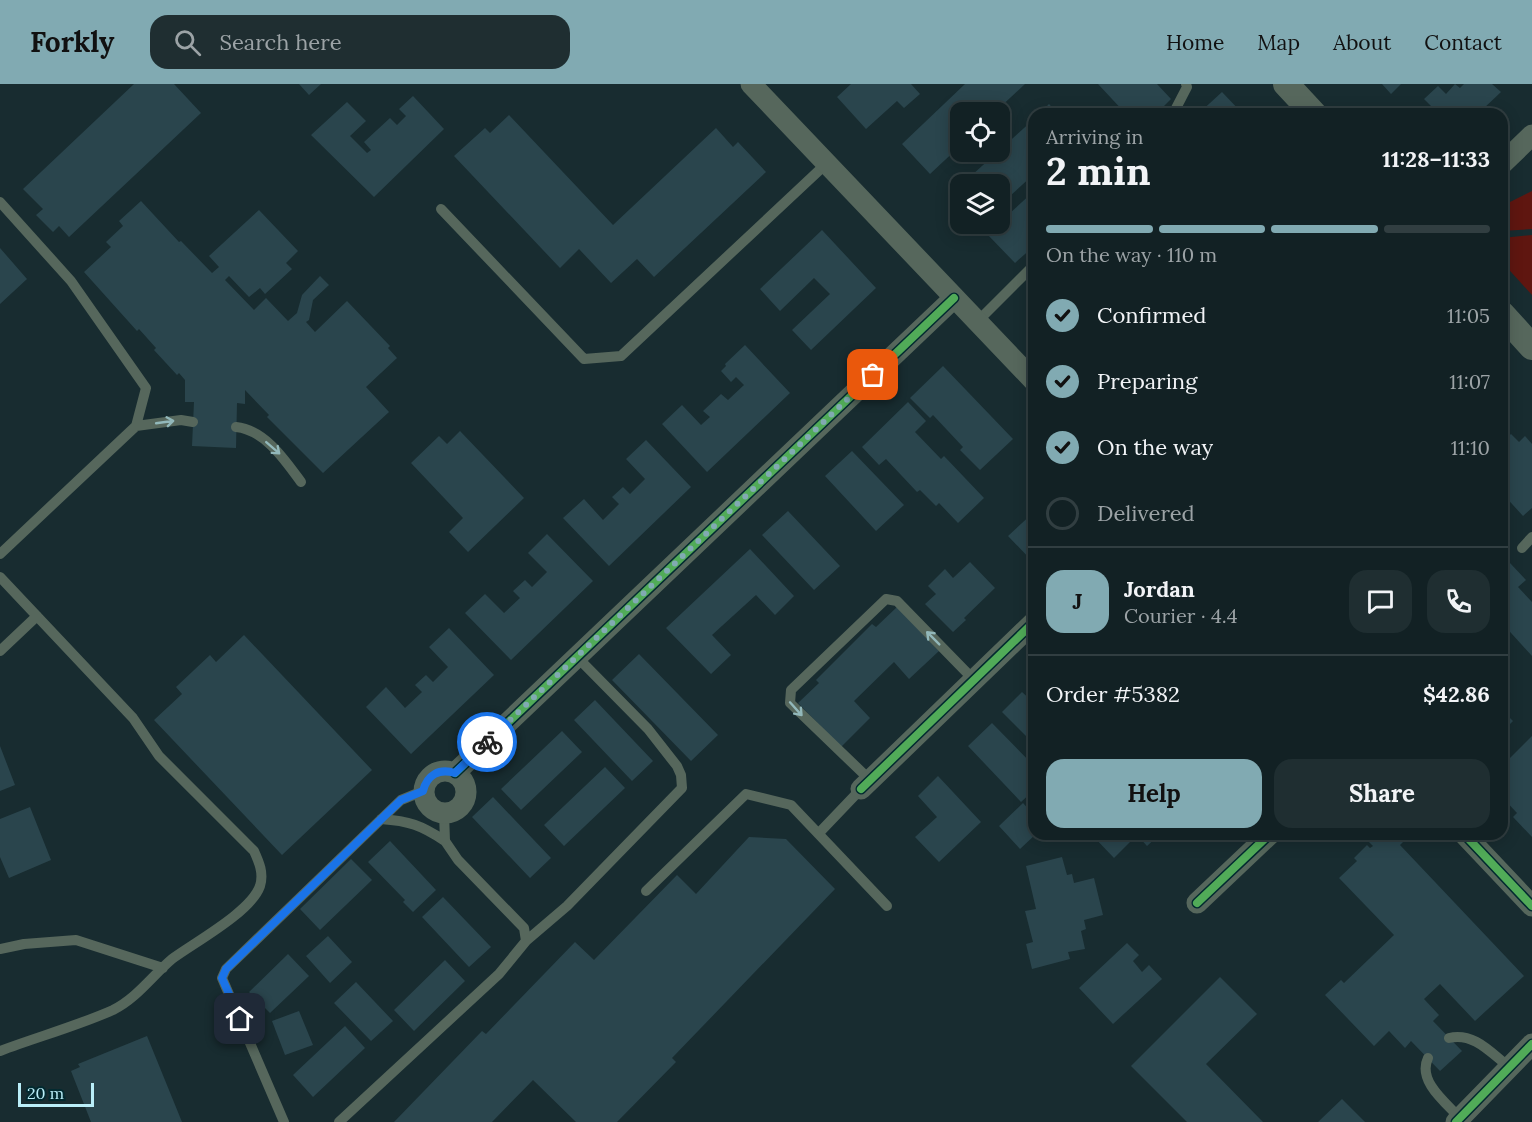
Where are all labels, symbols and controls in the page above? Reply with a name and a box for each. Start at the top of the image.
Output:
search box [150,15,570,69]
text: Forkly [30,24,114,60]
icon: search [171,26,204,59]
text: Search here [219,28,342,56]
text: Home [1166,29,1224,56]
text: Map [1257,29,1300,56]
text: About [1333,29,1391,56]
text: Contact [1424,29,1502,56]
map controls [950,102,1010,234]
button: locate [950,102,1010,162]
text: Arriving in [1046,124,1143,149]
text: 11:28–11:33 [1382,145,1490,173]
text: 2 min [1046,146,1151,196]
button: layers [950,174,1010,234]
text: On the way · 110 m [1046,242,1217,267]
icon: check [1046,299,1079,332]
text: Confirmed [1097,301,1206,329]
text: 11:05 [1447,303,1490,328]
pin [847,349,898,400]
icon: bag [856,358,889,391]
icon: check [1046,365,1079,398]
text: Preparing [1097,367,1197,395]
text: 11:07 [1449,369,1490,394]
one-way arrow [154,417,174,428]
icon: check [1046,431,1079,464]
text: On the way [1097,433,1213,461]
text: 11:10 [1451,435,1490,460]
one-way arrow [265,441,280,455]
text: Delivered [1097,499,1195,527]
button: chat [1349,570,1412,633]
button: phone [1427,570,1490,633]
text: Jordan [1124,575,1195,603]
text: J [1073,587,1082,615]
text: Courier · 4.4 [1124,603,1238,628]
one-way arrow [926,631,941,646]
text: Order #5382 [1046,680,1180,708]
text: $42.86 [1423,680,1490,708]
one-way arrow [789,700,803,716]
courier [457,712,517,772]
icon: bike [471,726,504,759]
button: Help [1046,759,1262,828]
button: Share [1274,759,1490,828]
pin [214,993,265,1044]
icon: home [223,1002,256,1035]
scale bar [18,1080,94,1108]
text: 20 m [27,1083,64,1103]

